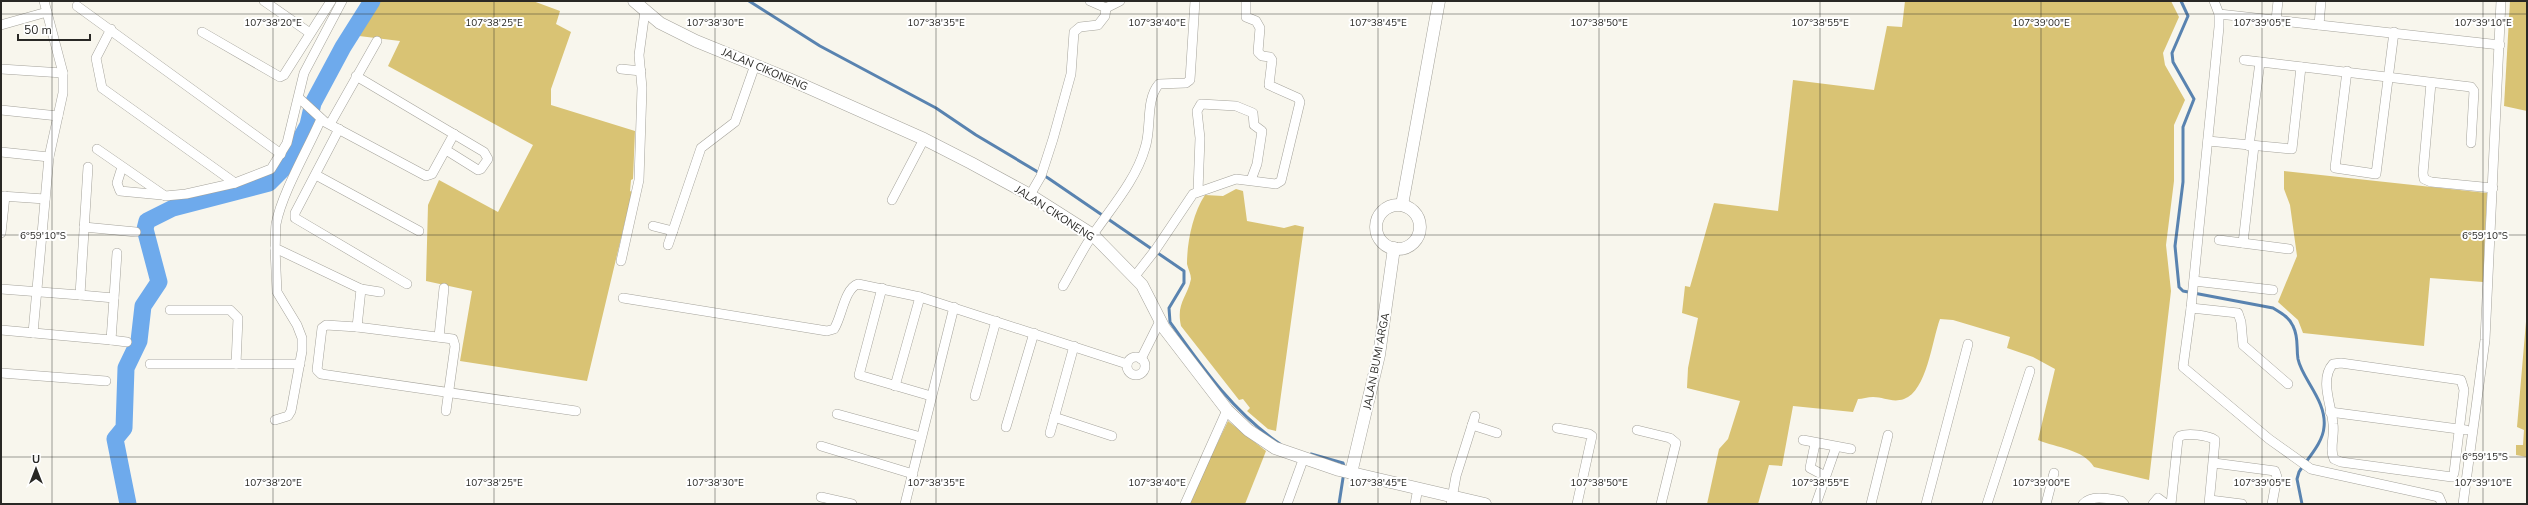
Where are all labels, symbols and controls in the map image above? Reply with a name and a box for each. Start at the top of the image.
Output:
scale bar [18,16,90,42]
text: 107°38'20"E [244,16,302,30]
text: 107°38'25"E [465,16,523,30]
text: 107°38'30"E [686,16,744,30]
text: 107°38'35"E [907,16,965,30]
text: 107°38'40"E [1128,16,1186,30]
text: 107°38'45"E [1349,16,1407,30]
text: 107°38'50"E [1570,16,1628,30]
text: 107°38'55"E [1791,16,1849,30]
text: 107°39'00"E [2012,16,2070,30]
text: 107°39'05"E [2233,16,2291,30]
text: 107°39'10"E [2454,16,2512,30]
text: 50 m [24,22,52,38]
street label: JALAN CIKONENG [719,44,810,94]
street label: JALAN CIKONENG [1011,181,1097,245]
text: 6°59'10"S [20,229,66,243]
text: 6°59'10"S [2462,229,2508,243]
street label: JALAN BUMI ARGA [1360,311,1393,412]
north arrow [16,449,56,489]
text: 6°59'15"S [2462,450,2508,464]
text: U [32,452,40,467]
text: 107°38'20"E [244,476,302,490]
text: 107°38'25"E [465,476,523,490]
text: 107°38'30"E [686,476,744,490]
text: 107°38'35"E [907,476,965,490]
text: 107°38'40"E [1128,476,1186,490]
text: 107°38'45"E [1349,476,1407,490]
text: 107°38'50"E [1570,476,1628,490]
text: 107°38'55"E [1791,476,1849,490]
text: 107°39'00"E [2012,476,2070,490]
text: 107°39'05"E [2233,476,2291,490]
text: 107°39'10"E [2454,476,2512,490]

